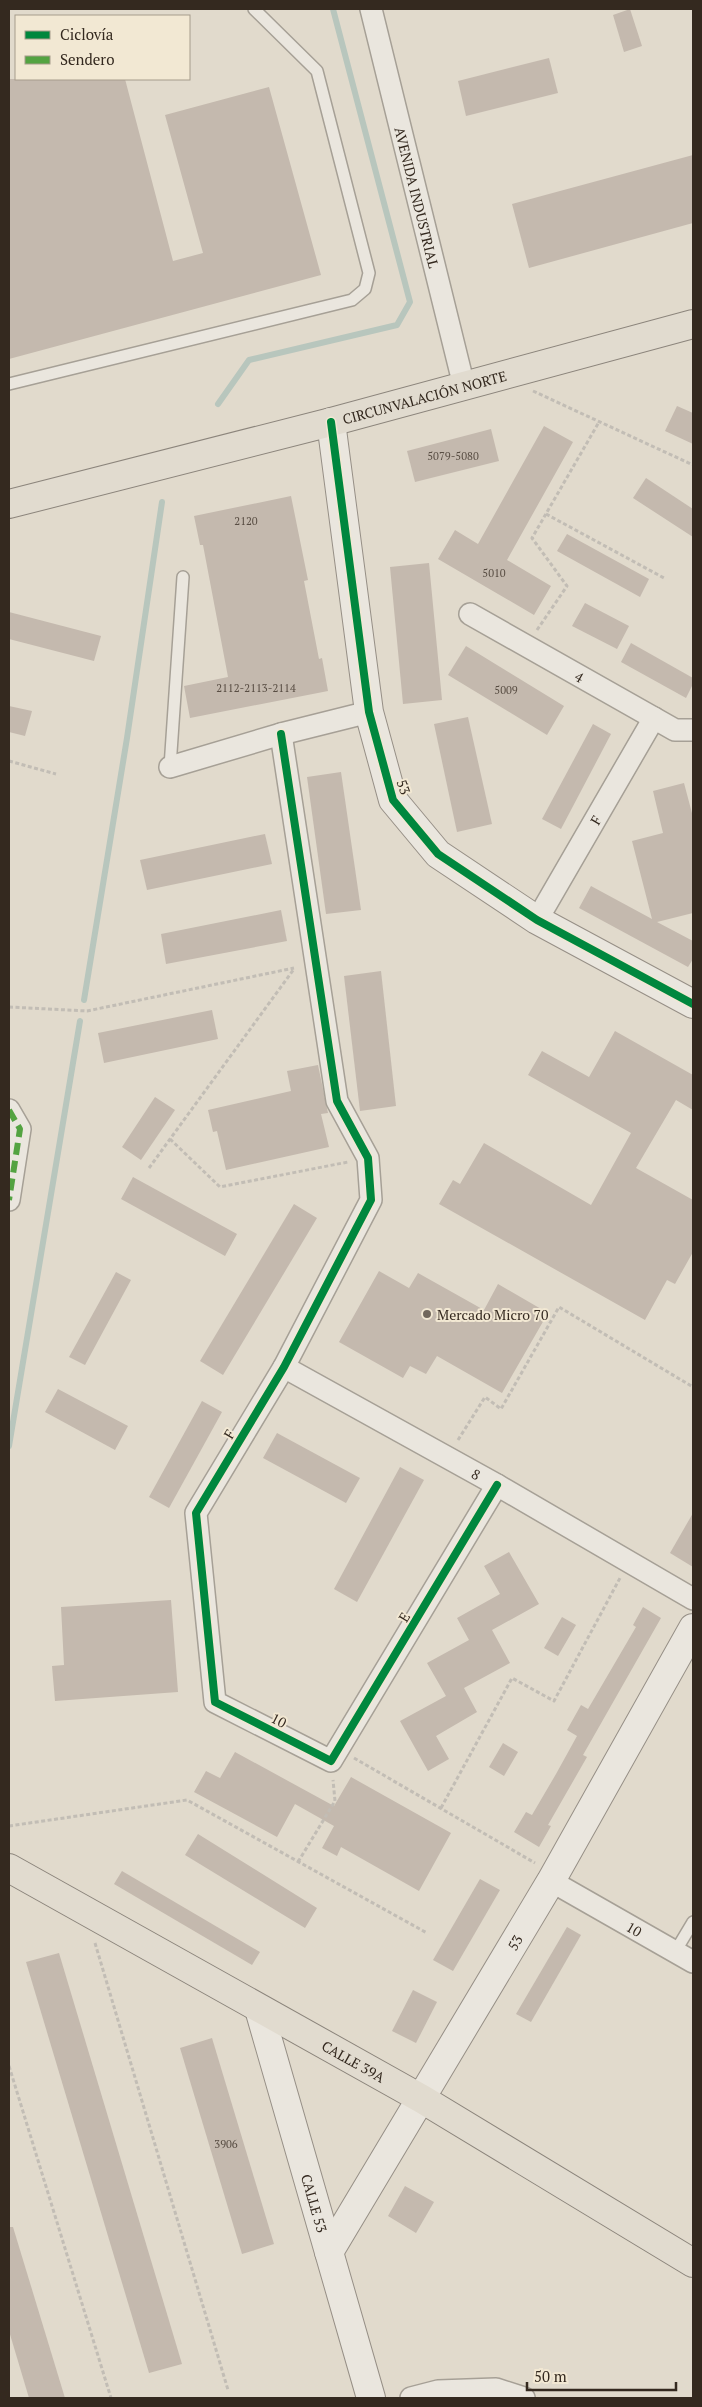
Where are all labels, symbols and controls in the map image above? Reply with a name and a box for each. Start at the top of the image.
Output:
legend [15,15,190,80]
text: Ciclovía [60,24,114,44]
text: Sendero [60,49,114,69]
street label: AVENIDA INDUSTRIAL [391,125,444,270]
street label: CIRCUNVALACIÓN NORTE [340,365,508,428]
house number: 5079-5080 [427,449,479,463]
house number: 2120 [234,514,258,528]
house number: 5010 [482,566,506,580]
street label: 4 [572,666,588,686]
house number: 2112-2113-2114 [216,681,296,695]
house number: 5009 [494,683,518,697]
street label: 53 [393,777,415,797]
street label: F [585,812,605,828]
place label: Mercado Micro 70 [437,1305,548,1324]
marker: Mercado Micro 70 [421,1308,433,1320]
street label: F [219,1426,239,1442]
street label: 8 [469,1463,484,1484]
street label: E [394,1609,414,1625]
street label: 10 [268,1708,290,1732]
street label: 10 [623,1917,646,1941]
street label: 53 [502,1931,526,1954]
street label: CALLE 39A [319,2036,389,2086]
house number: 3906 [214,2137,238,2151]
street label: CALLE 53 [297,2172,332,2235]
scale bar [527,2360,676,2392]
text: 50 m [534,2366,567,2386]

